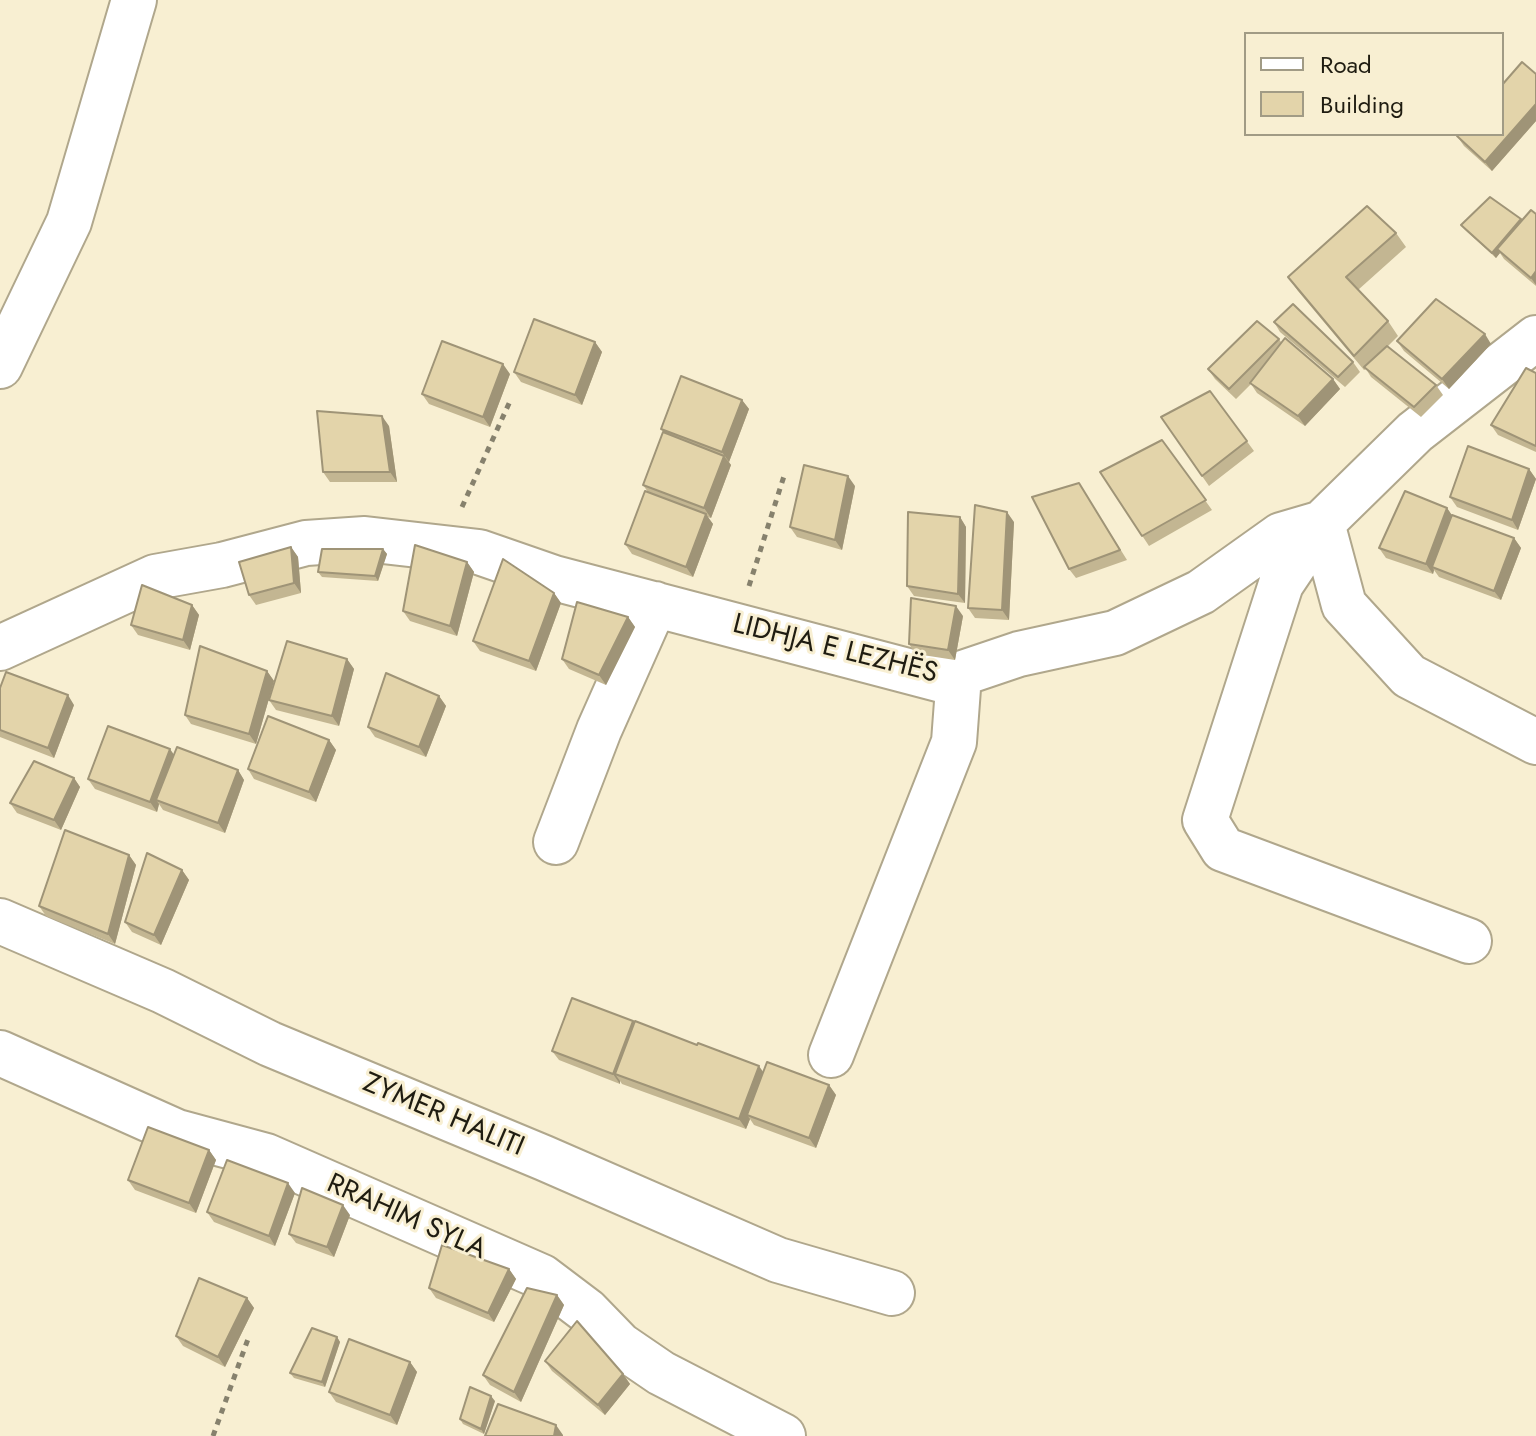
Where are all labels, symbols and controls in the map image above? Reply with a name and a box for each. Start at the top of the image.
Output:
legend [1244,32,1504,136]
text: Road [1320,47,1372,82]
text: Building [1320,87,1404,122]
street label: LIDHJA E LEZHËS [729,608,941,692]
street label: ZYMER HALITI [357,1067,529,1165]
street label: RRAHIM SYLA [321,1168,491,1268]

